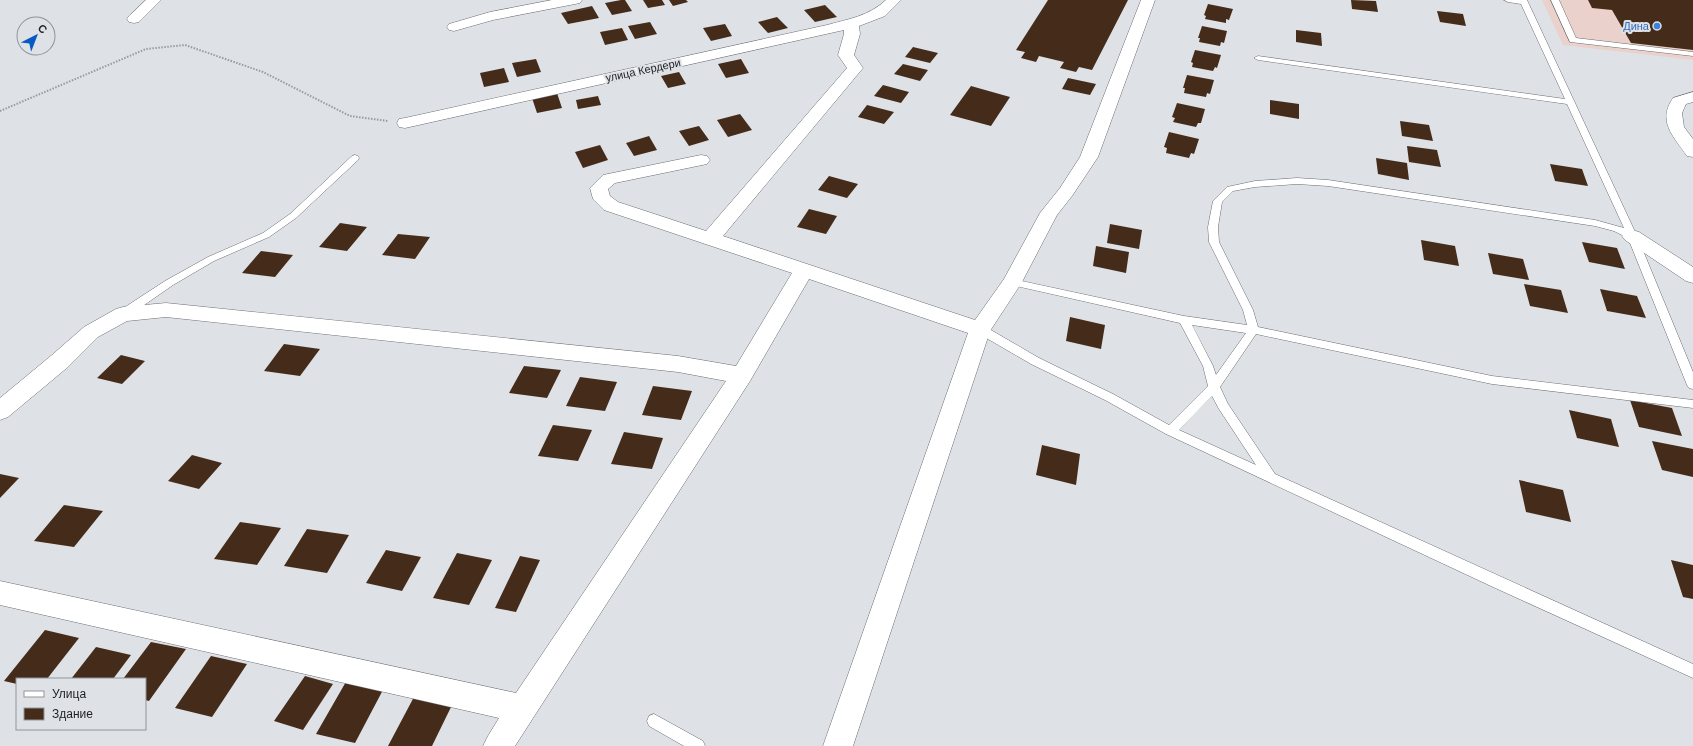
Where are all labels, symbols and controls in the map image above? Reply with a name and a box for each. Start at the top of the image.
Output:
north arrow [16,16,56,56]
place label: Дина [1623,20,1650,32]
text: С [36,21,50,36]
marker: Дина [1652,21,1662,31]
street label: улица Кердери [604,56,682,84]
legend [16,678,146,730]
text: Улица [52,687,86,701]
text: Здание [52,707,93,721]

